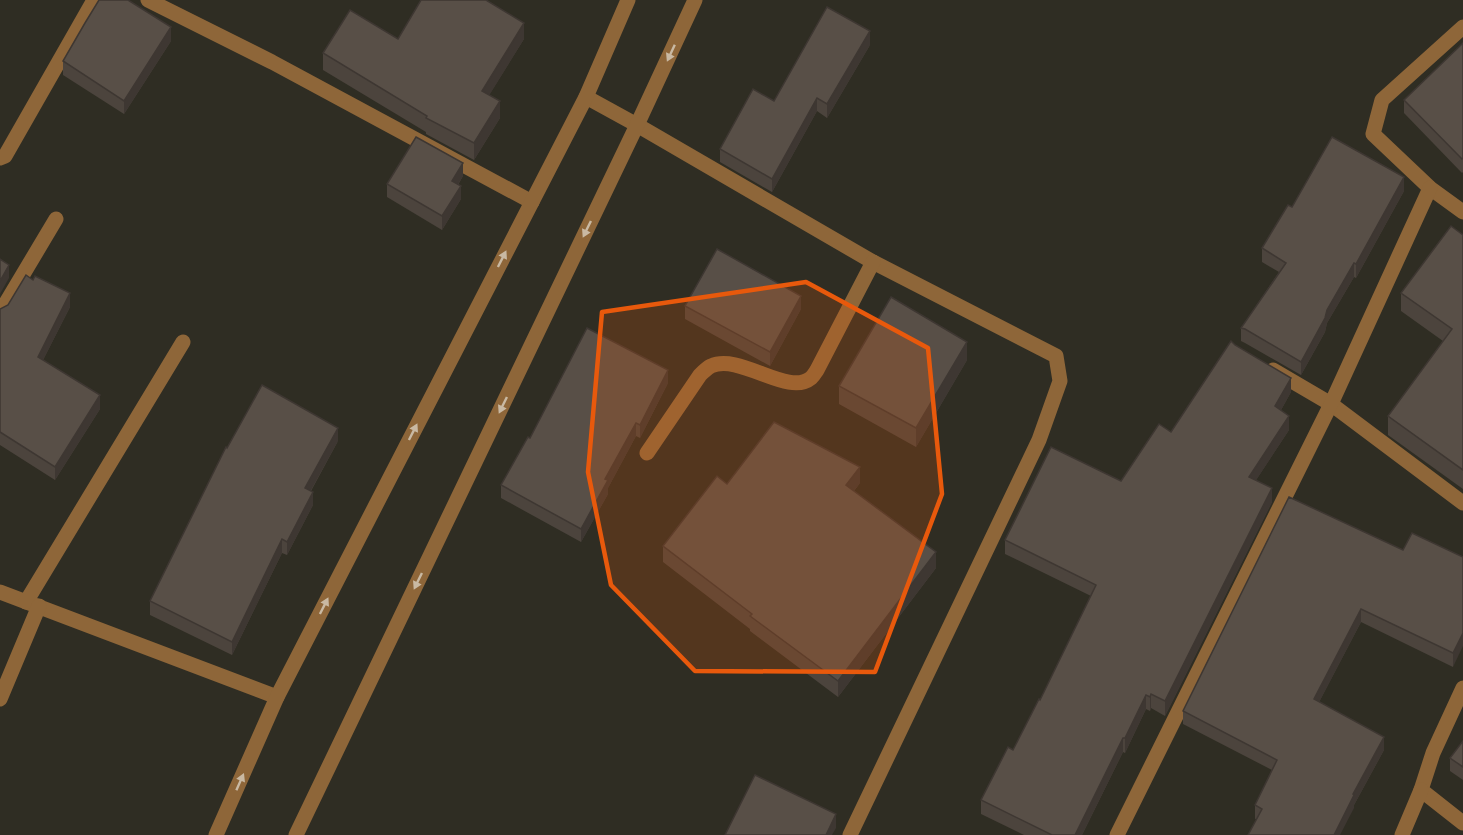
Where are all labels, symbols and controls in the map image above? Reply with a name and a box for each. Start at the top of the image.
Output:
one-way arrow [666,45,675,62]
one-way arrow [583,221,592,238]
one-way arrow [497,250,507,268]
one-way arrow [498,397,507,414]
one-way arrow [408,424,418,441]
one-way arrow [414,572,423,589]
one-way arrow [319,597,329,614]
one-way arrow [235,773,244,790]

